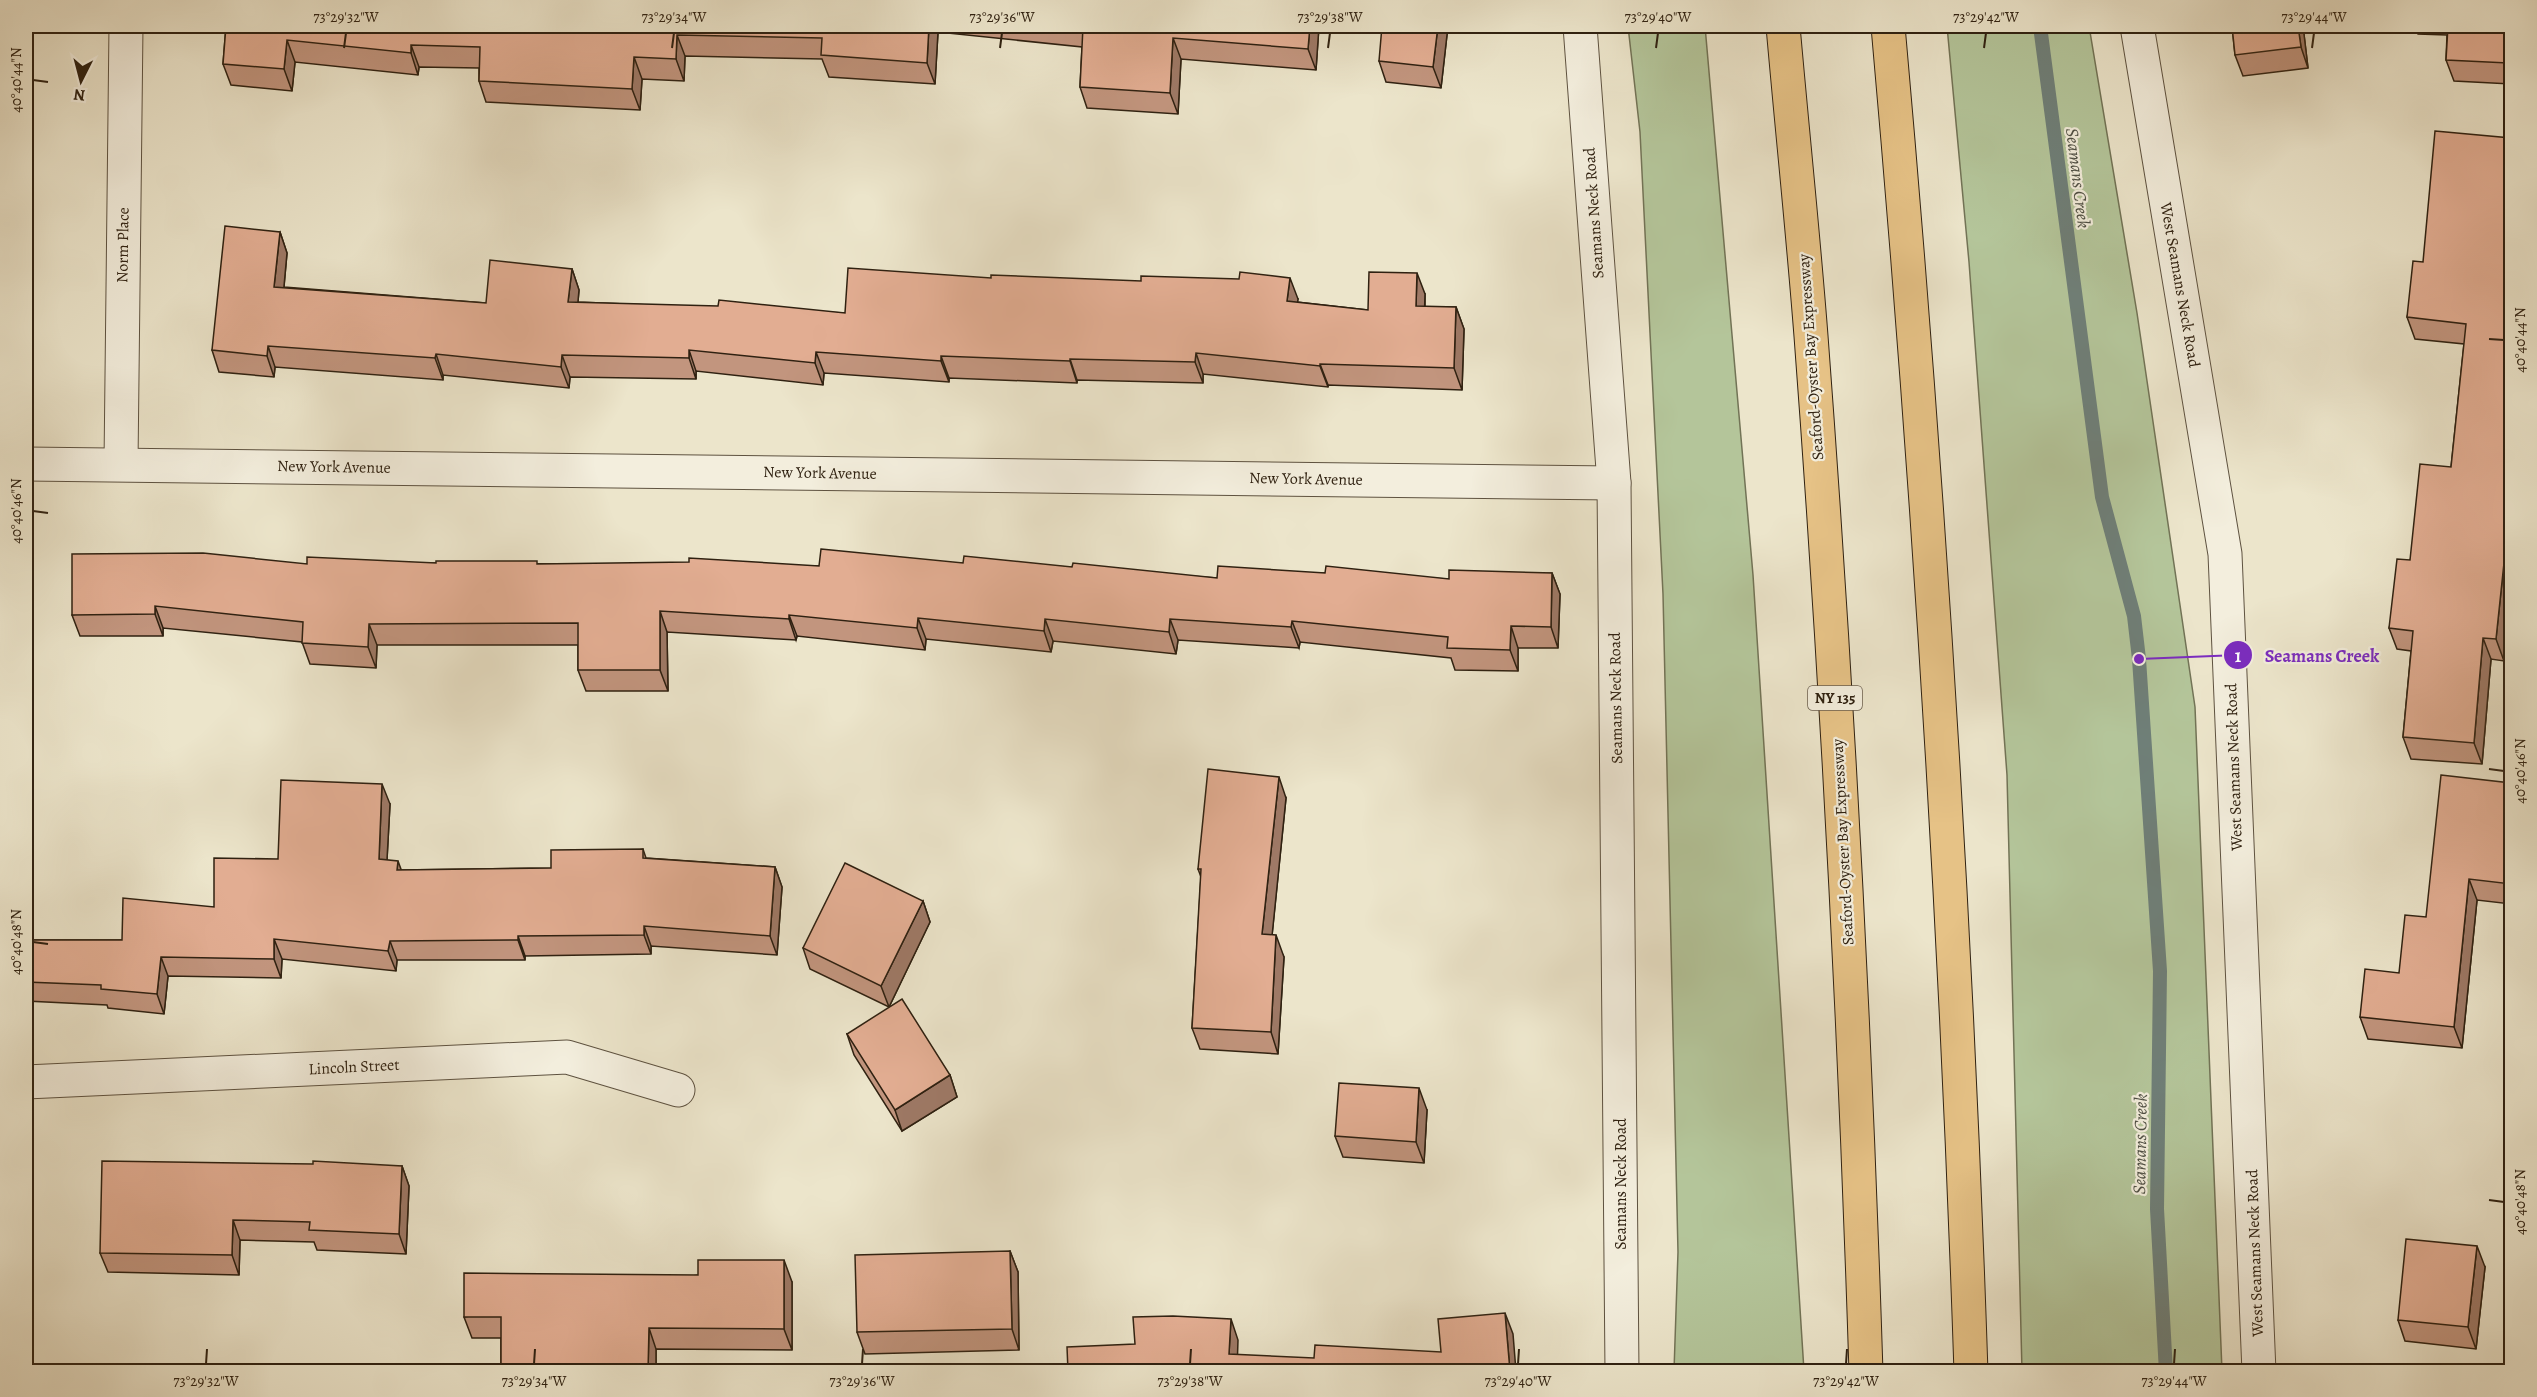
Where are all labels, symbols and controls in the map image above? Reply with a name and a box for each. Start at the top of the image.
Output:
text: 73°29'32"W [313,7,379,27]
text: 73°29'34"W [641,7,707,27]
text: 73°29'36"W [969,7,1035,27]
text: 73°29'38"W [1297,7,1363,27]
text: 73°29'40"W [1625,7,1691,27]
text: 73°29'42"W [1953,7,2019,27]
text: 73°29'44"W [2281,7,2347,27]
text: 40°40'44"N [6,47,26,113]
north arrow [51,51,111,111]
text: N [72,83,86,106]
water label: Seamans Creek [2060,127,2096,229]
street label: Seamans Neck Road [1578,146,1610,279]
street label: West Seamans Neck Road [2154,200,2205,370]
street label: Norm Place [111,207,135,283]
street label: Seaford-Oyster Bay Expressway [1793,252,1829,461]
text: 40°40'44"N [2510,307,2530,373]
street label: New York Avenue [277,455,391,479]
street label: New York Avenue [763,461,877,485]
street label: New York Avenue [1249,467,1363,491]
text: 40°40'46"N [6,478,26,544]
street label: Seamans Neck Road [1604,632,1628,764]
callout: Seamans Creek [2223,637,2391,673]
text: 1 [2235,644,2242,668]
text: Seamans Creek [2265,644,2380,668]
street label: West Seamans Neck Road [2220,683,2248,852]
road number: NY 135 [1808,686,1862,710]
street label: Seaford-Oyster Bay Expressway [1827,737,1859,946]
text: 40°40'46"N [2510,738,2530,804]
text: 40°40'48"N [6,909,26,975]
street label: Lincoln Street [308,1054,400,1080]
water label: Seamans Creek [2127,1093,2153,1195]
street label: Seamans Neck Road [1610,1118,1632,1250]
street label: West Seamans Neck Road [2241,1169,2269,1338]
text: 40°40'48"N [2510,1169,2530,1235]
text: 73°29'32"W [173,1371,239,1391]
text: 73°29'34"W [501,1371,567,1391]
text: 73°29'36"W [829,1371,895,1391]
text: 73°29'38"W [1157,1371,1223,1391]
text: 73°29'40"W [1485,1371,1551,1391]
text: 73°29'42"W [1813,1371,1879,1391]
text: 73°29'44"W [2141,1371,2207,1391]

